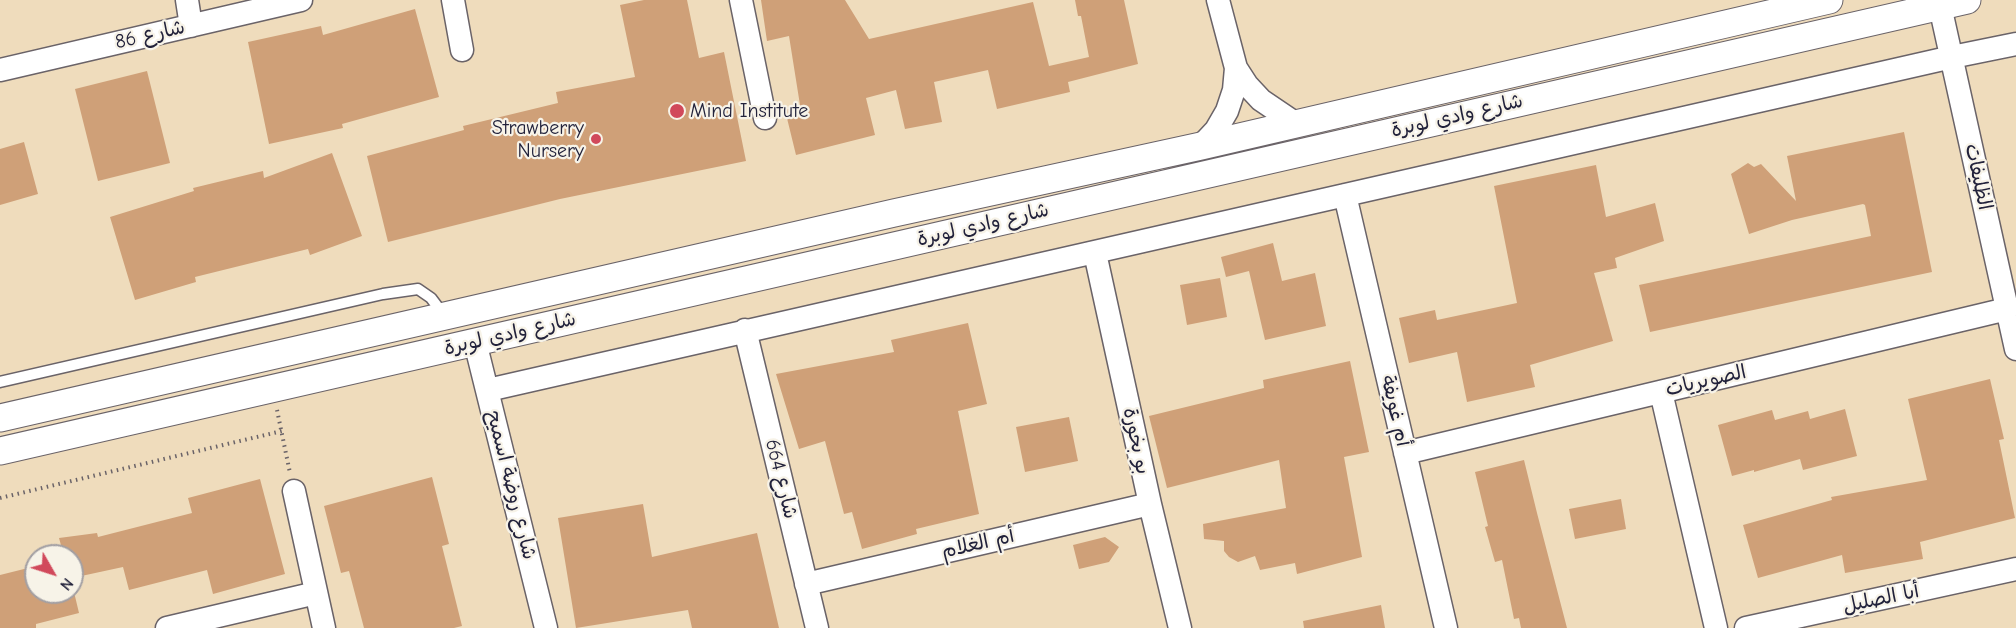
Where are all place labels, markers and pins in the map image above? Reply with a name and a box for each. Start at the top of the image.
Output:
place label: Mind Institute [690,99,808,123]
marker: Mind Institute [668,102,686,120]
place label: Strawberry Nursery [492,116,584,163]
marker: Strawberry Nursery [589,132,603,146]

